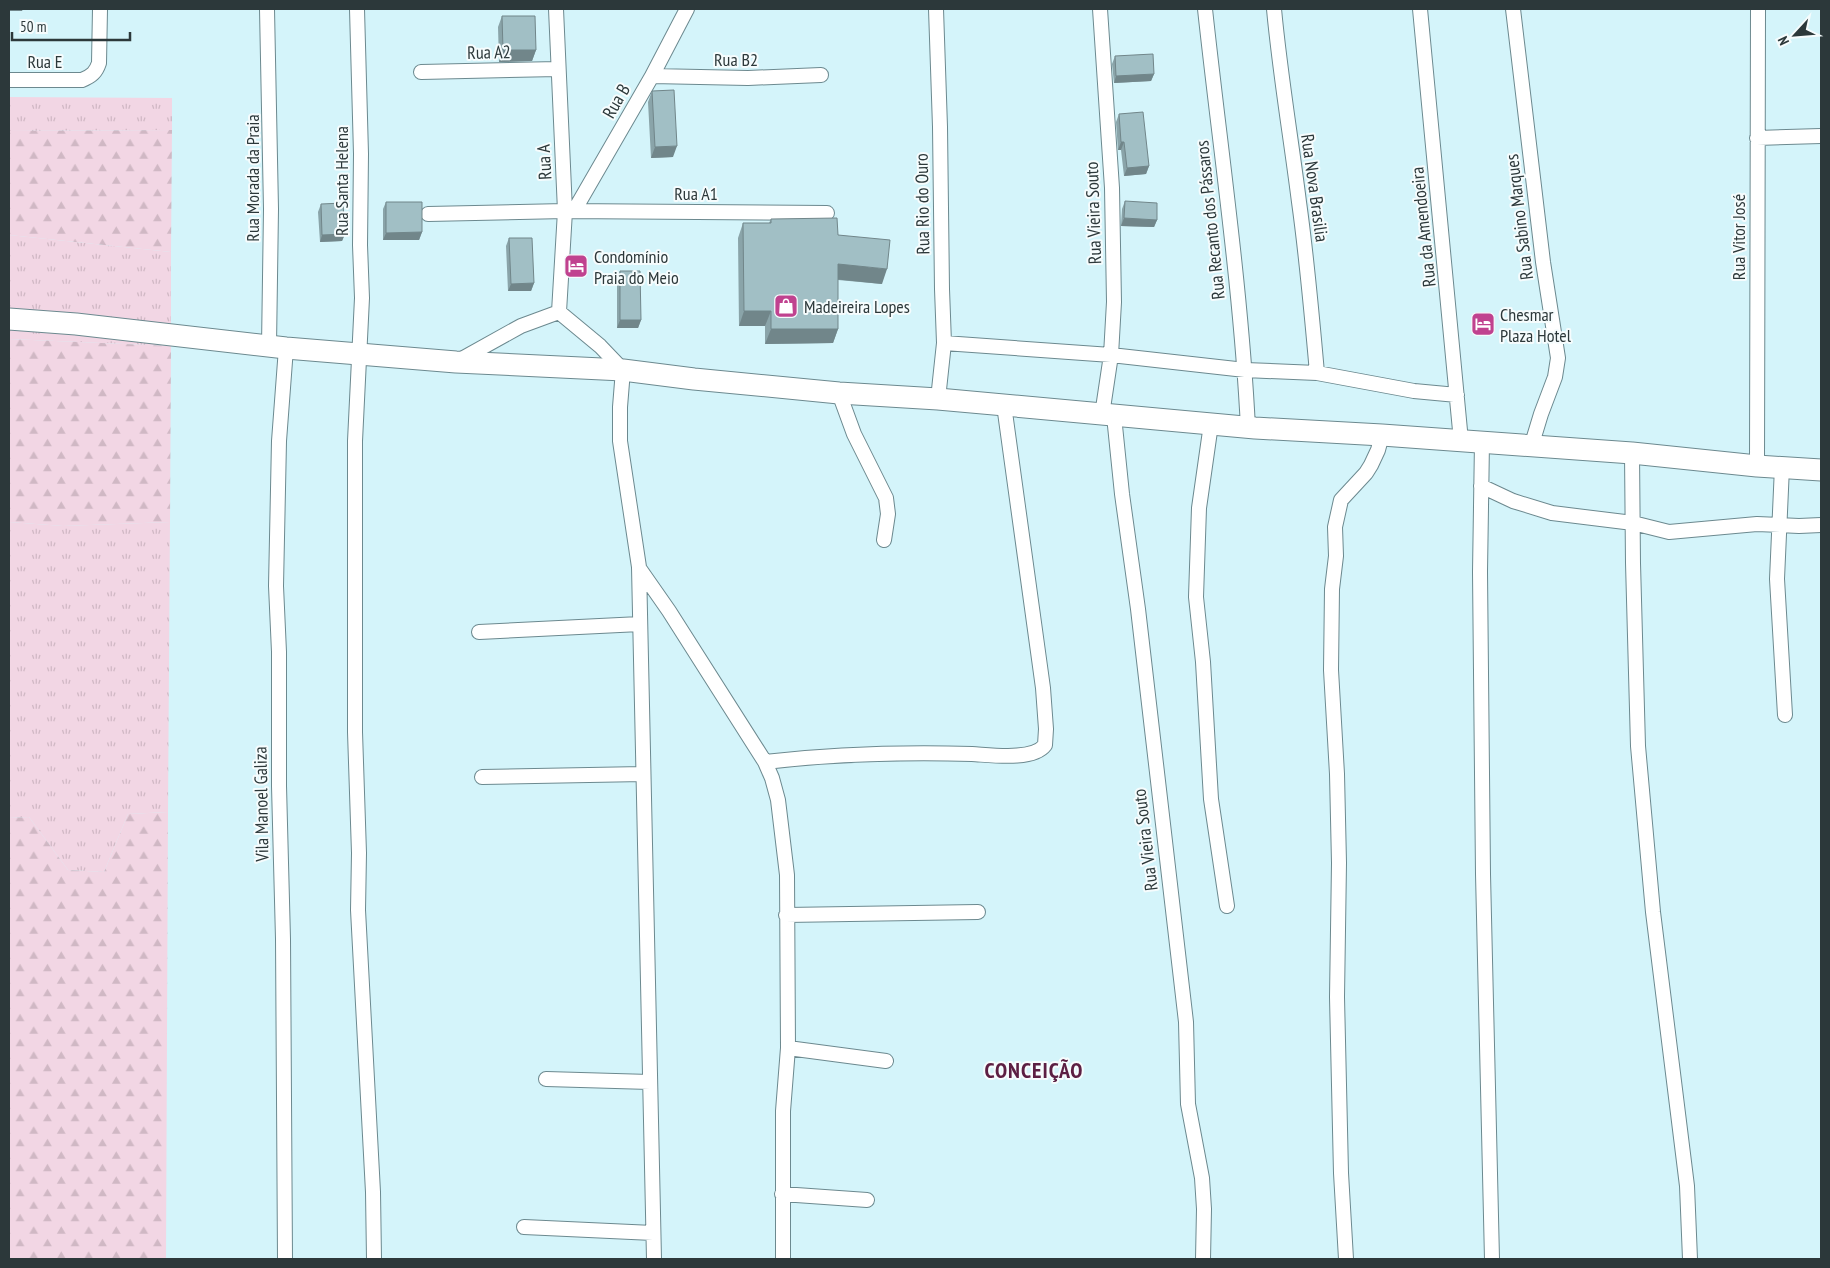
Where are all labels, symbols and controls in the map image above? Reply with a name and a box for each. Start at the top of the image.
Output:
scale bar [12,10,130,42]
north arrow [1770,10,1820,60]
text: 50 m [20,17,46,36]
text: N [1774,33,1793,48]
street label: Rua A2 [467,40,511,64]
street label: Rua B2 [714,48,758,71]
street label: Rua E [27,50,63,73]
street label: Rua B [597,80,635,122]
street label: Rua Morada da Praia [241,114,264,242]
street label: Rua Santa Helena [330,126,353,236]
street label: Rua Nova Brasilia [1296,133,1334,243]
street label: Rua Recanto dos Pássaros [1190,139,1230,301]
street label: Rua A [532,143,556,180]
street label: Rua Rio do Ouro [910,153,934,255]
street label: Rua Sabino Marques [1500,153,1538,281]
street label: Rua Vieira Souto [1080,161,1106,265]
street label: Rua da Amendoeira [1405,166,1441,288]
street label: Rua A1 [674,182,718,205]
street label: Rua Vitor José [1727,194,1750,280]
place label: Condomínio Praia do Meio [594,245,679,289]
hotel icon: Condomínio Praia do Meio [563,253,589,279]
shop icon: Madeireira Lopes [773,293,799,319]
place label: Madeireira Lopes [804,295,910,318]
place label: Chesmar Plaza Hotel [1500,303,1572,347]
hotel icon: Chesmar Plaza Hotel [1470,311,1496,337]
street label: Vila Manoel Galiza [248,746,274,863]
street label: Rua Vieira Souto [1127,788,1163,892]
district label: CONCEIÇÃO [984,1056,1084,1084]

